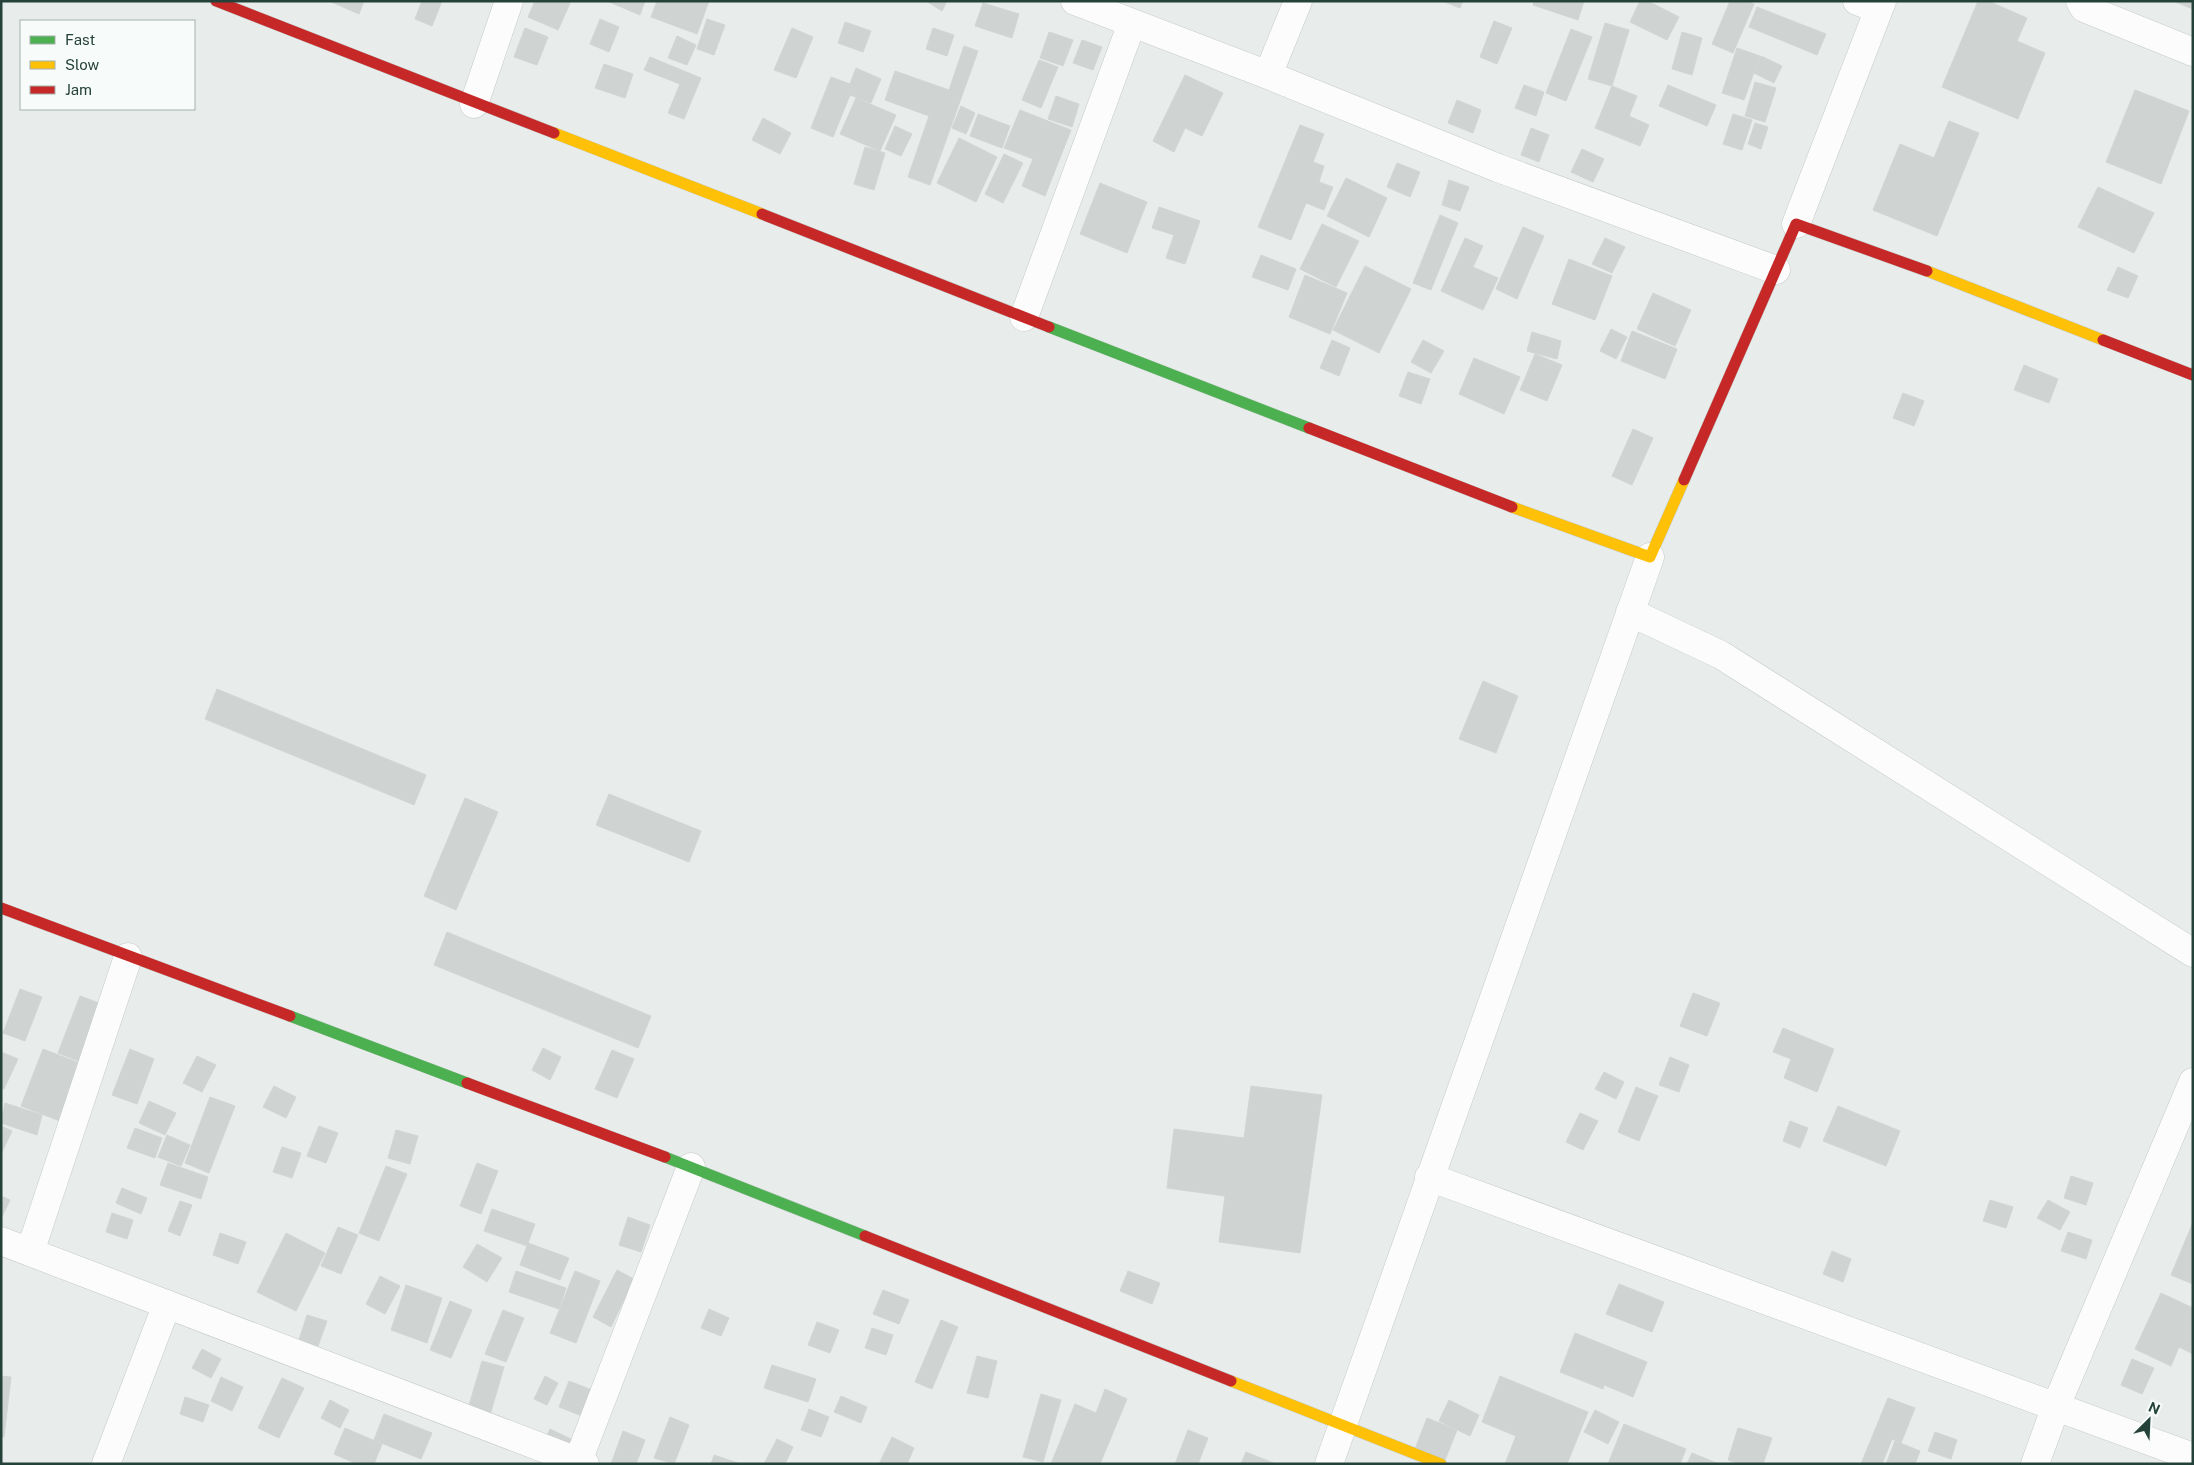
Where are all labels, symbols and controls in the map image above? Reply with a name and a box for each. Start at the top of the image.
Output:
legend [20,20,195,110]
text: Fast [65,31,95,48]
text: Slow [65,56,100,73]
text: Jam [65,81,92,98]
north arrow [2124,1395,2174,1445]
text: N [2146,1399,2163,1418]

